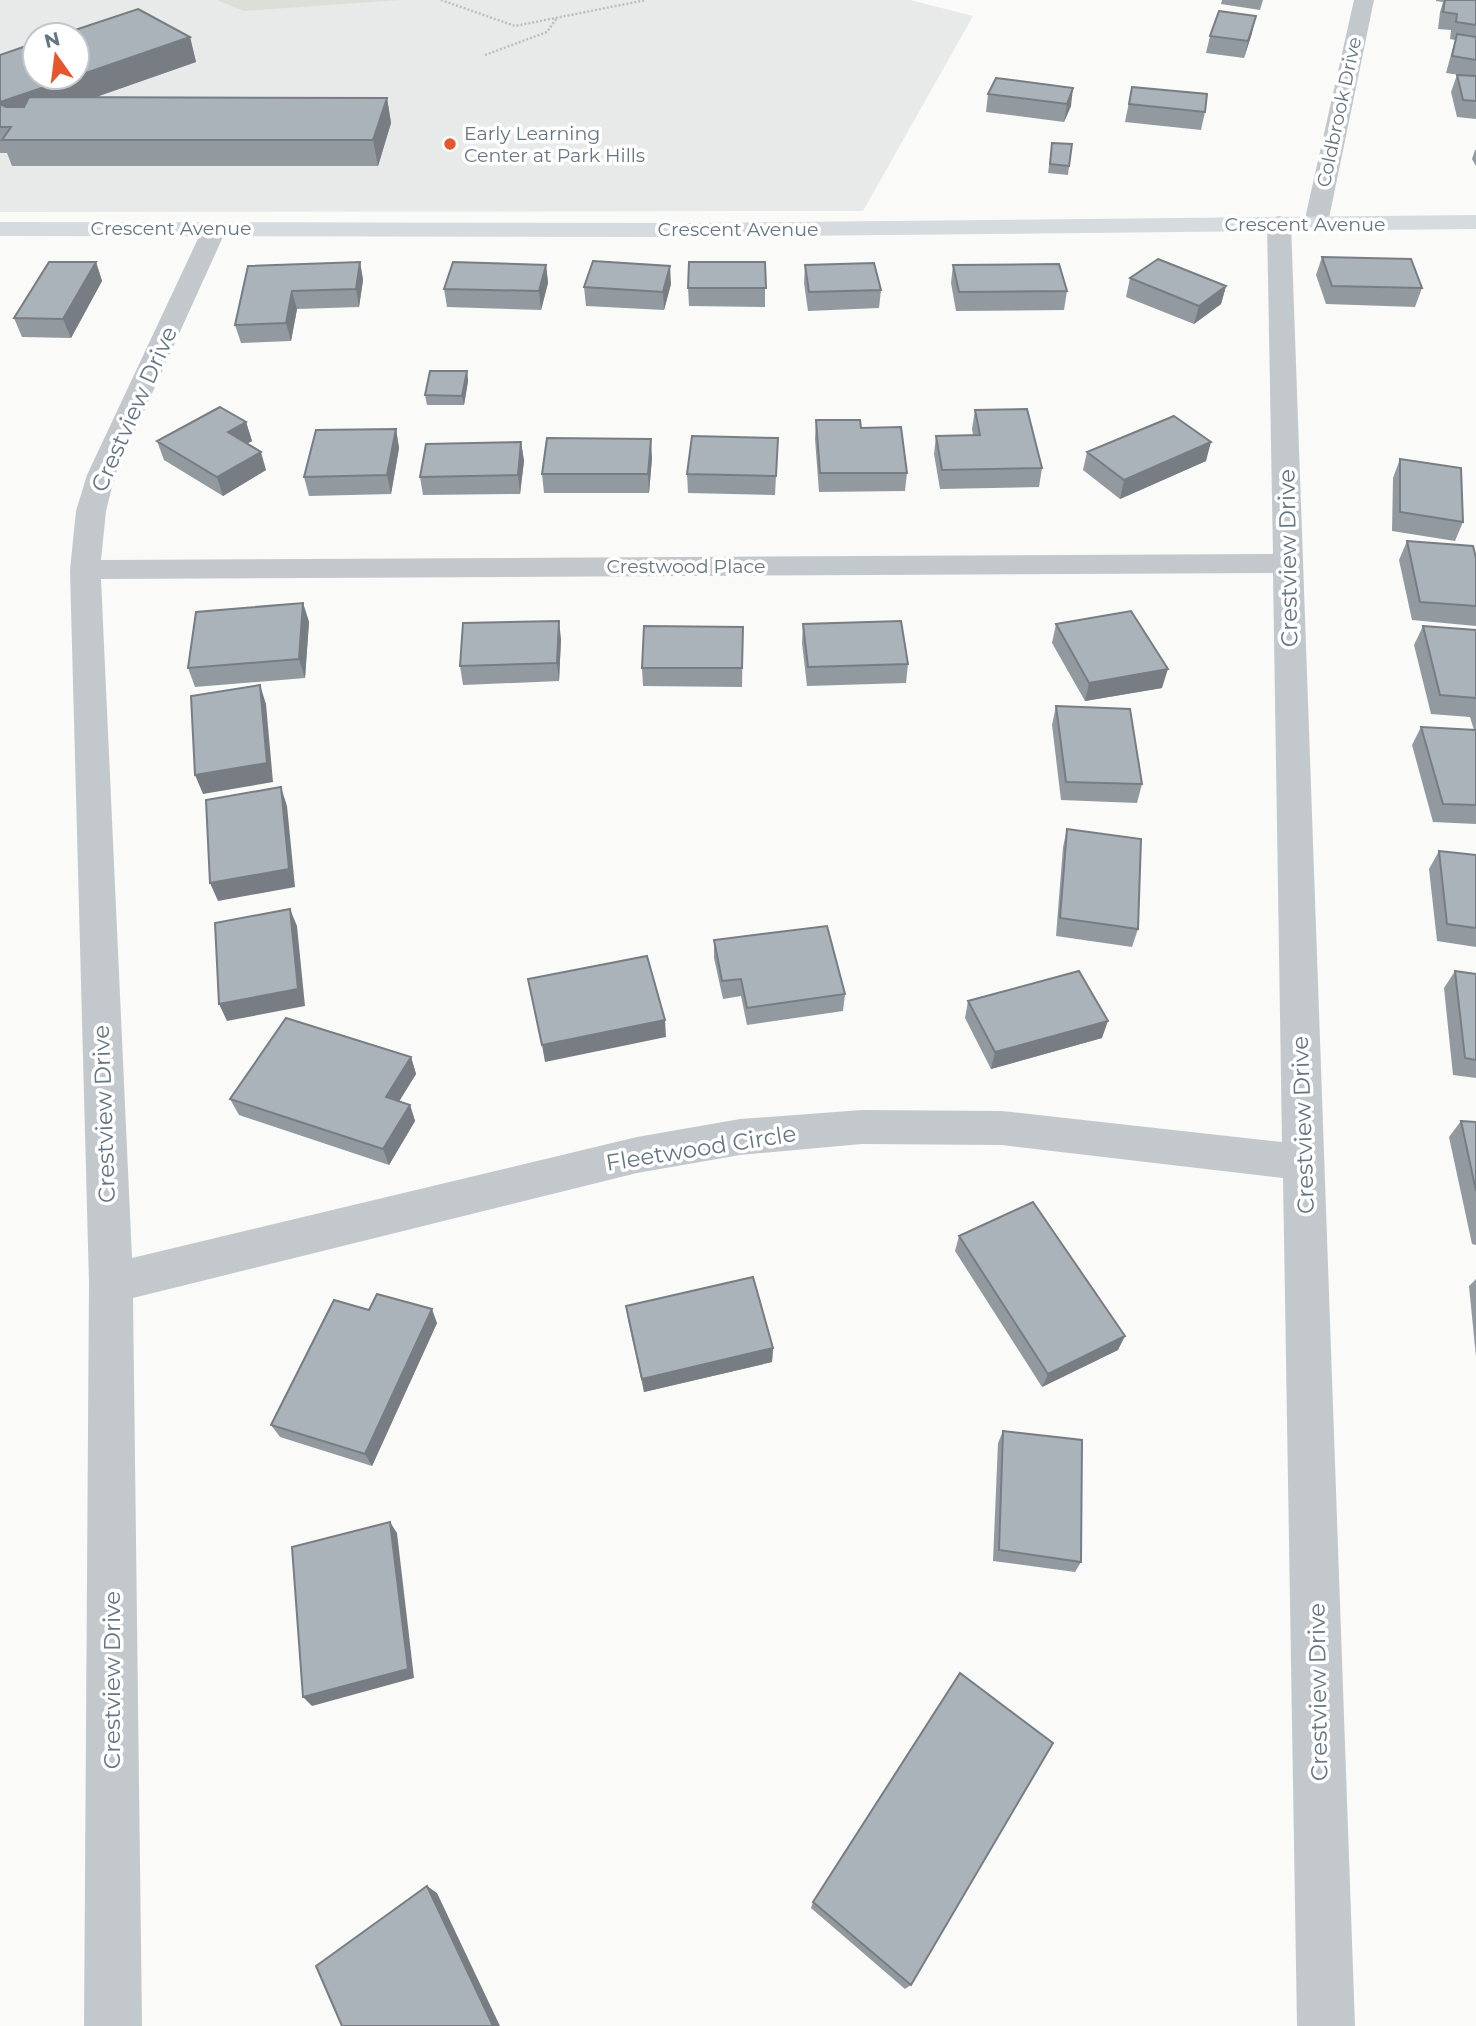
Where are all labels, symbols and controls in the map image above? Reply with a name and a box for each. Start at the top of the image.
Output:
north arrow [21,21,91,91]
text: N [42,27,62,53]
street label: Coldbrook Drive [1312,35,1366,189]
place label: Early Learning Center at Park Hills [464,122,645,167]
marker: Early Learning Center at Park Hills [442,136,458,152]
street label: Crescent Avenue [1225,213,1385,236]
street label: Crescent Avenue [91,217,251,240]
street label: Crescent Avenue [658,218,818,241]
street label: Crestview Drive [85,322,183,496]
street label: Crestview Drive [1272,469,1304,647]
street label: Crestwood Place [606,555,766,578]
street label: Crestview Drive [87,1024,121,1204]
street label: Crestview Drive [1286,1035,1320,1215]
street label: Fleetwood Circle [604,1119,798,1177]
street label: Crestview Drive [98,1591,126,1769]
street label: Crestview Drive [1302,1603,1334,1781]

